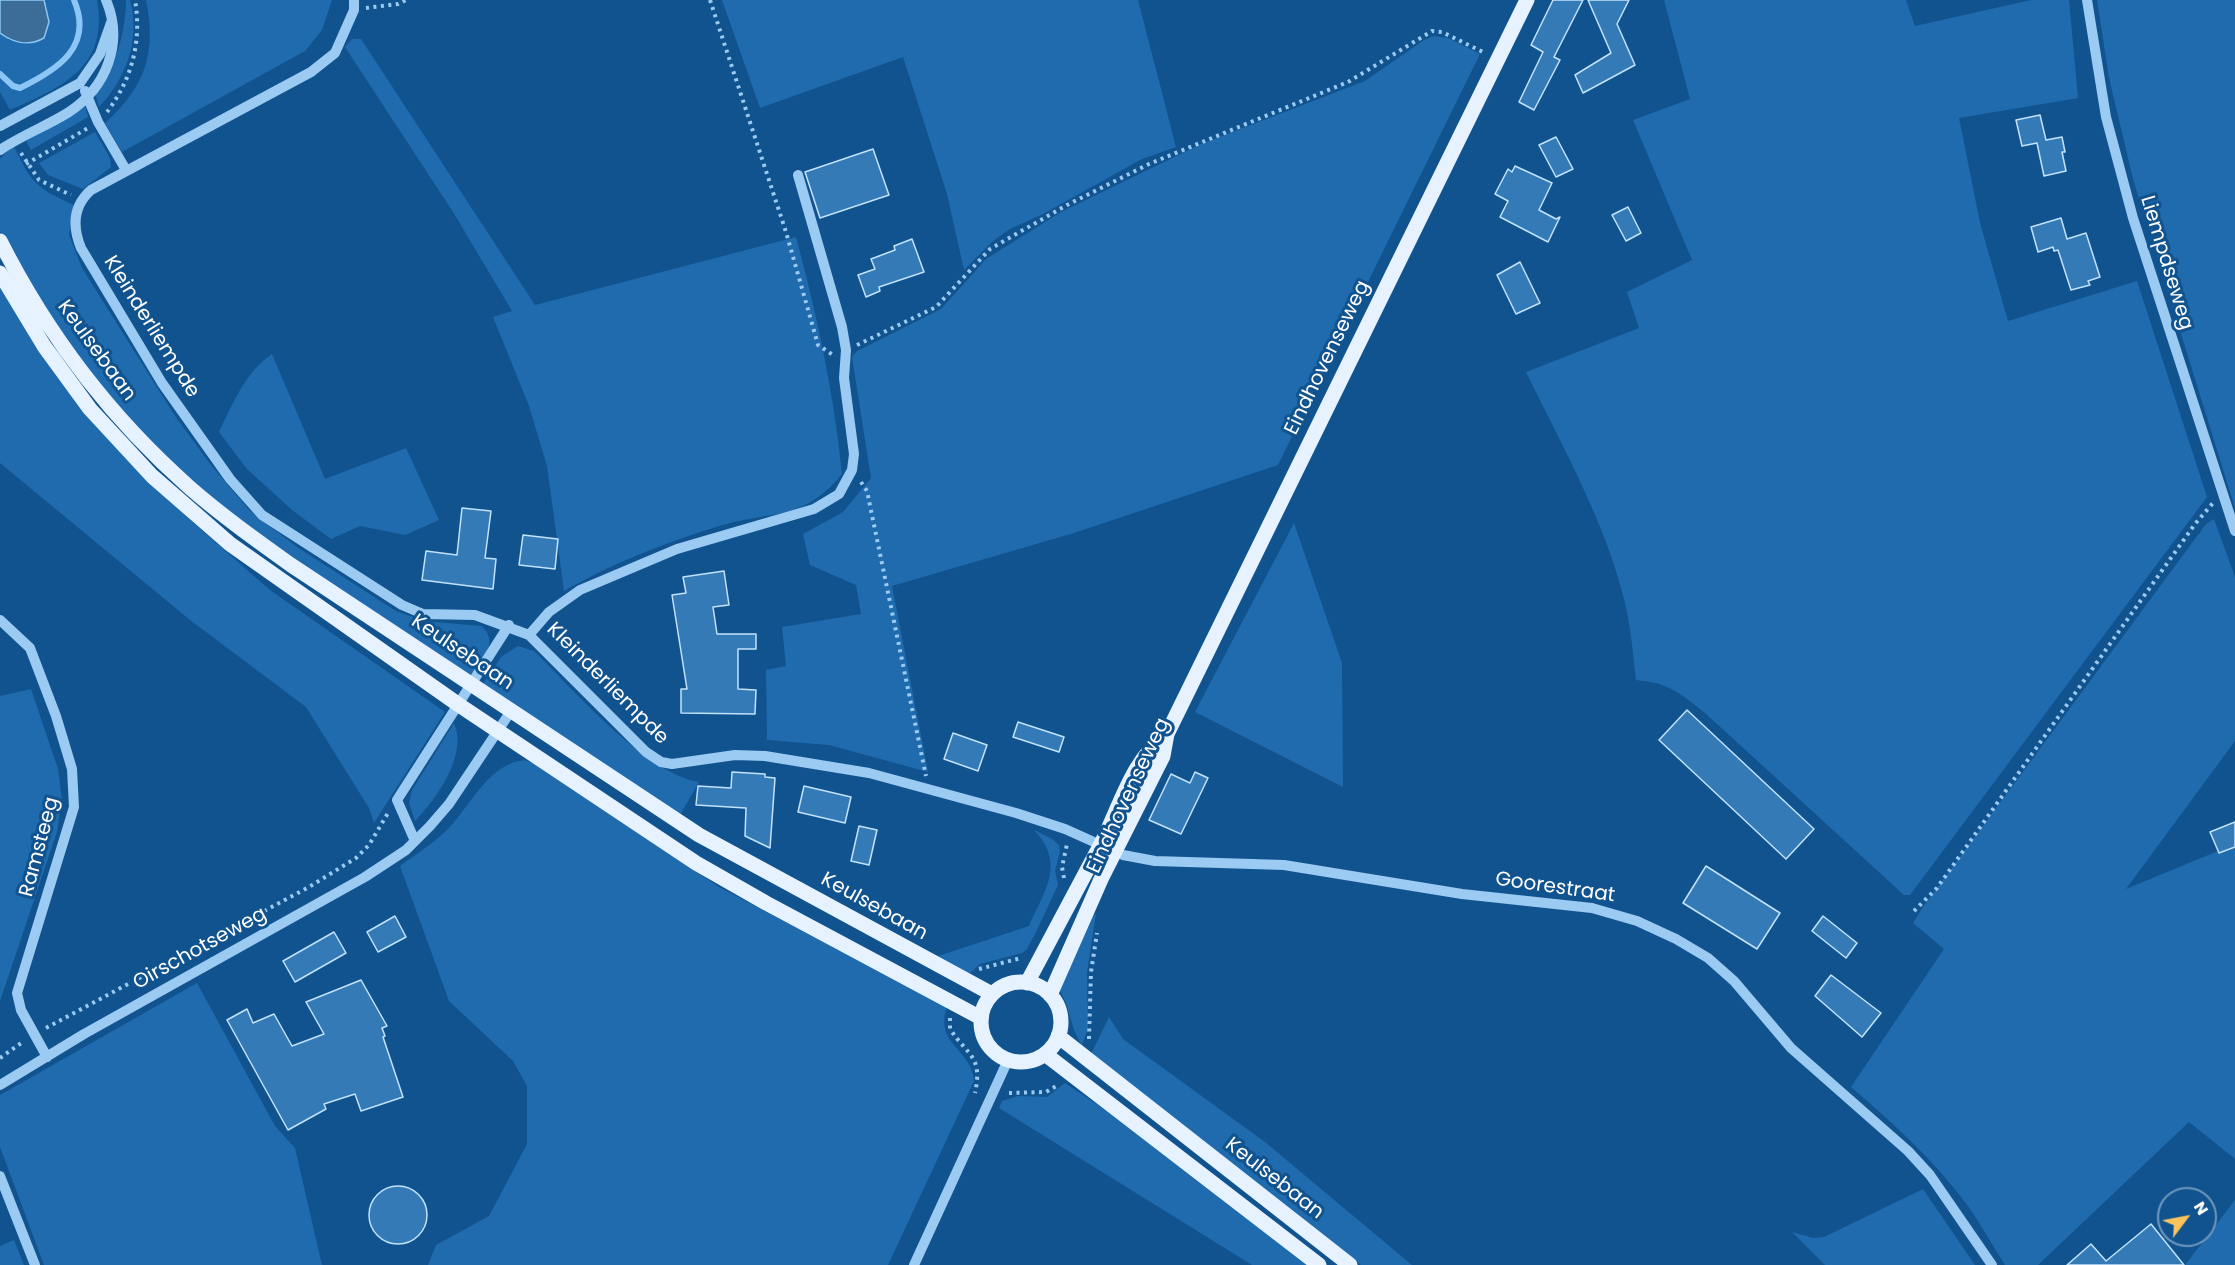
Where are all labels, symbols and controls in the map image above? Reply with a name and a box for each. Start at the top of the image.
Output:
street label: Liempdseweg [2134,193,2198,333]
street label: Kleinderliempde [98,252,204,402]
street label: Eindhovenseweg [1280,277,1376,439]
street label: Keulsebaan [52,296,140,406]
street label: Keulsebaan [406,610,518,696]
street label: Kleinderliempde [541,618,673,750]
street label: Eindhovenseweg [1082,714,1176,878]
street label: Ramsteeg [15,794,65,900]
street label: Keulsebaan [816,868,932,946]
street label: Goorestraat [1494,868,1616,908]
street label: Oirschotseweg [129,902,271,996]
street label: Keulsebaan [1220,1133,1328,1225]
north arrow [2157,1187,2217,1247]
text: N [2188,1197,2214,1219]

